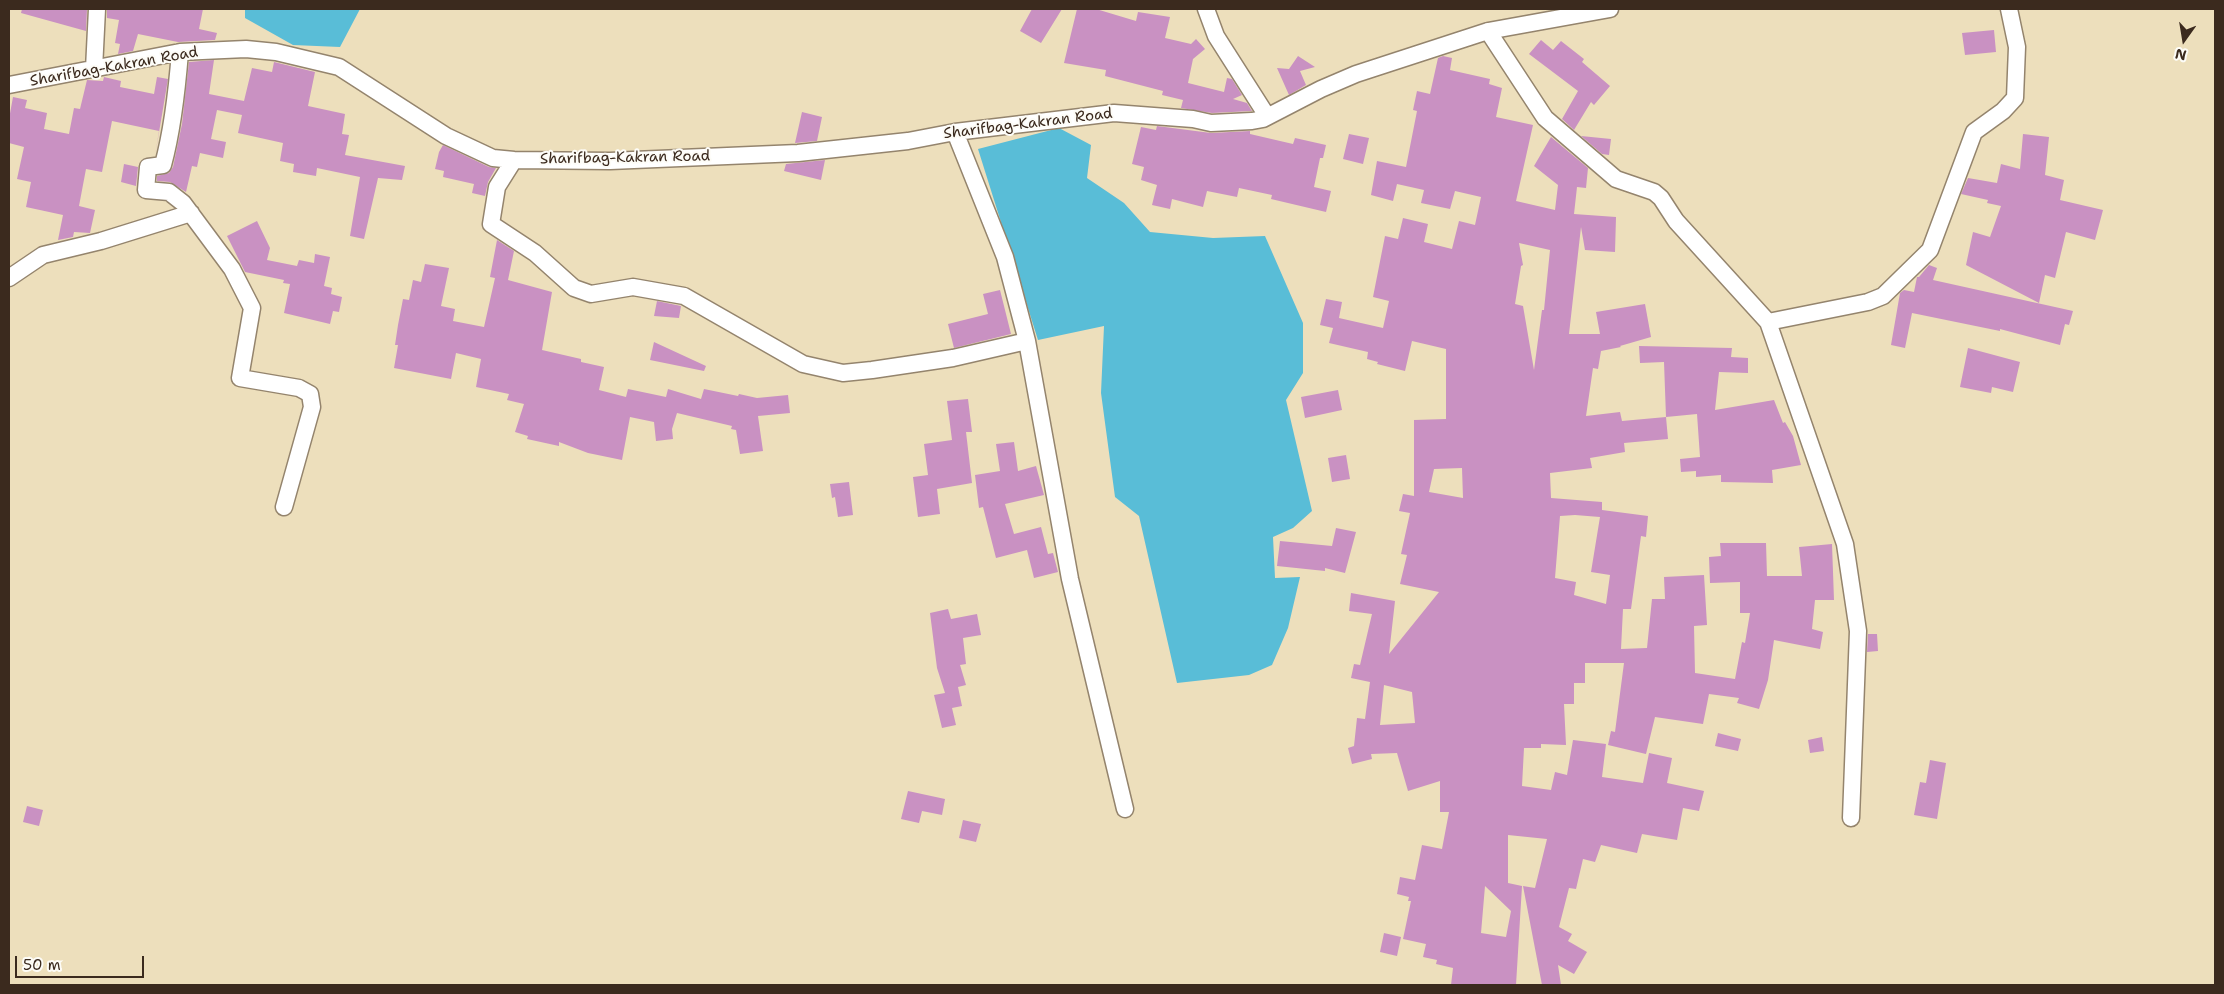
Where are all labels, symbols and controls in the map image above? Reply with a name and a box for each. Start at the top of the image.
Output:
north arrow [2159,15,2209,65]
street label: Sharifbag-Kakran Road [29,43,199,91]
text: N [2173,45,2188,65]
street label: Sharifbag-Kakran Road [942,105,1114,143]
street label: Sharifbag-Kakran Road [540,148,710,168]
scale bar [18,946,146,978]
text: 50 m [23,955,61,975]

